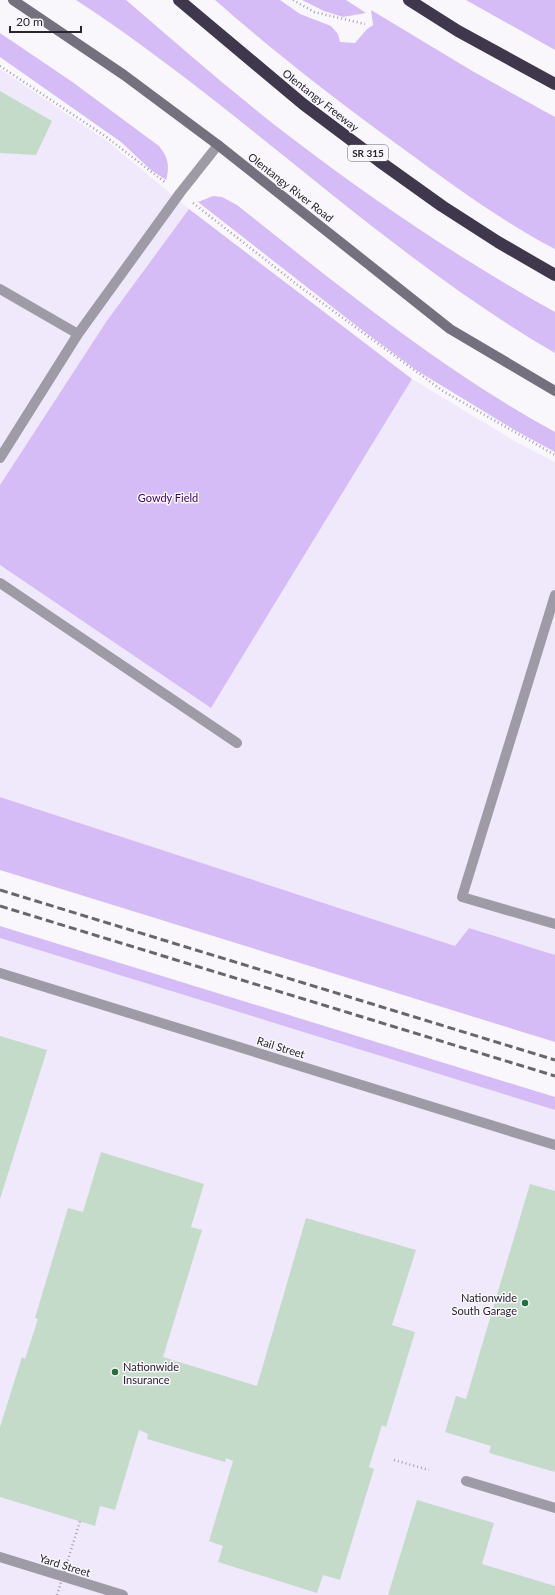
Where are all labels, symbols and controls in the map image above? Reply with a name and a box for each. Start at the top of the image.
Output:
scale bar [10,8,81,34]
text: 20 m [16,14,43,29]
street label: Olentangy Freeway [280,66,362,134]
road number: SR 315 [348,145,388,161]
street label: Olentangy River Road [246,150,336,224]
park label: Gowdy Field [138,491,198,504]
street label: Rail Street [256,1034,307,1060]
place label: Nationwide South Garage [452,1291,517,1317]
marker: Nationwide South Garage [520,1298,530,1308]
place label: Nationwide Insurance [123,1360,179,1386]
marker: Nationwide Insurance [110,1367,120,1377]
street label: Yard Street [38,1551,92,1579]

